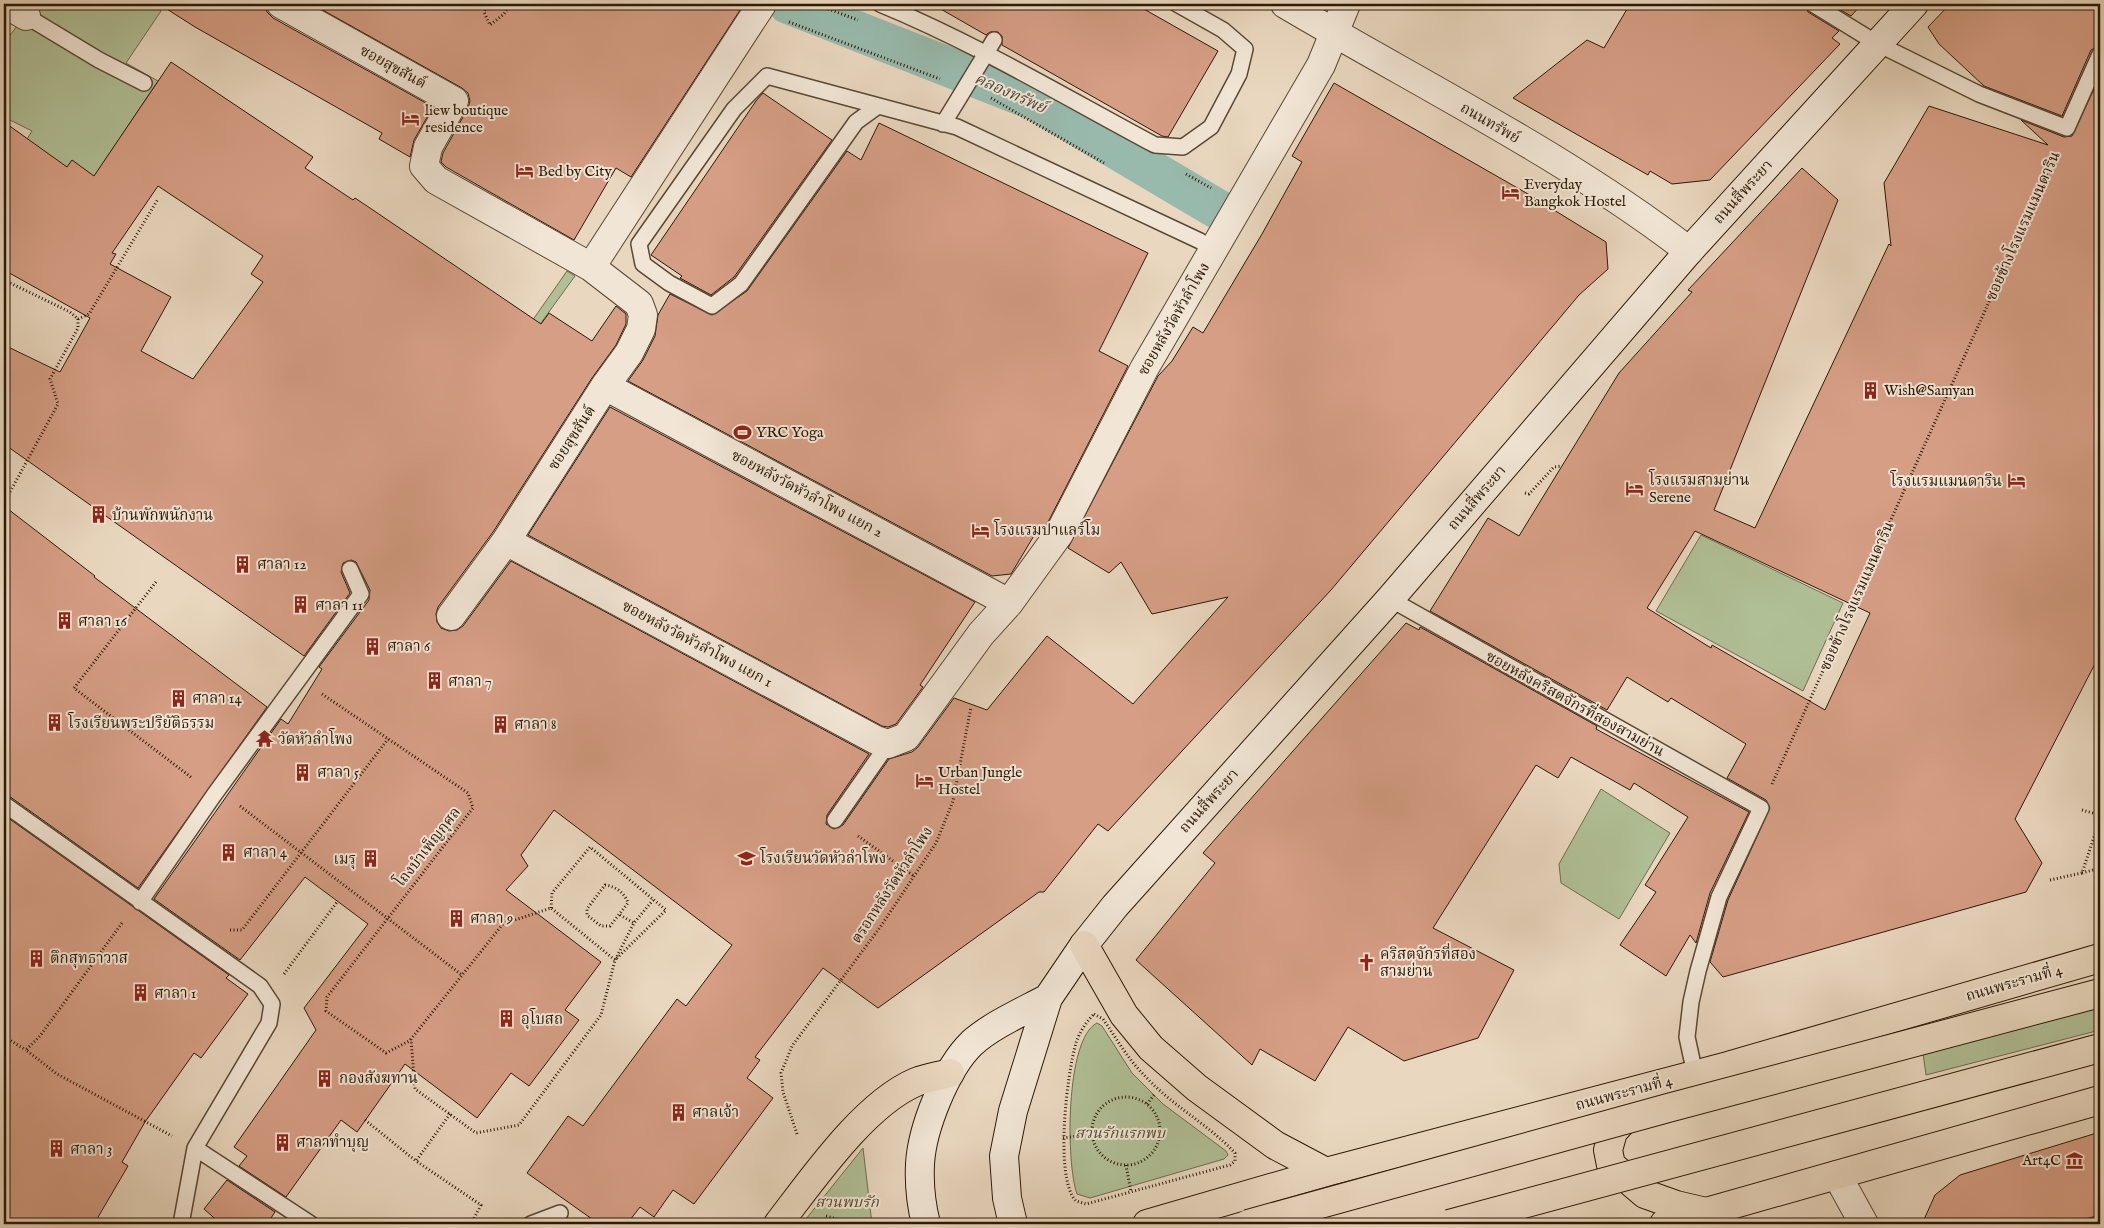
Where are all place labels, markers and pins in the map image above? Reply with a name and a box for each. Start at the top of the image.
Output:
place label: liew boutique residence [425,101,508,137]
hotel icon: liew boutique residence [401,109,421,129]
hotel icon: Bed by City [514,161,534,181]
place label: Bed by City [538,162,612,181]
place label: Everyday Bangkok Hostel [1524,175,1627,211]
hotel icon: Everyday Bangkok Hostel [1500,183,1520,203]
building icon: Wish@Samyan [1860,380,1880,400]
place label: Wish@Samyan [1884,381,1974,400]
sports icon: YRC Yoga [732,422,752,442]
place label: YRC Yoga [756,423,824,442]
place label: โรงแรมสามย่าน Serene [1648,469,1749,507]
place label: โรงแรมแมนดาริน [1890,470,2002,491]
hotel icon: โรงแรมแมนดาริน [2006,471,2026,491]
hotel icon: โรงแรมสามย่าน Serene [1625,479,1645,499]
building icon: บ้านพักพนักงาน [88,505,108,525]
place label: บ้านพักพนักงาน [112,506,213,525]
place label: โรงแรมปาแลร์โม [993,519,1100,540]
hotel icon: โรงแรมปาแลร์โม [970,520,990,540]
building icon: ศาลา 12 [233,554,253,574]
place label: ศาลา 12 [257,555,306,574]
building icon: ศาลา 11 [291,595,311,615]
place label: ศาลา 11 [315,596,363,615]
building icon: ศาลา 16 [54,611,74,631]
place label: ศาลา 16 [78,612,127,631]
building icon: ศาลา 6 [363,636,383,656]
place label: ศาลา 6 [387,637,431,656]
building icon: ศาลา 7 [424,671,444,691]
place label: ศาลา 7 [448,672,492,691]
building icon: ศาลา 14 [168,688,188,708]
place label: ศาลา 14 [192,689,242,708]
place label: โรงเรียนพระปริยัติธรรม [67,712,214,733]
building icon: โรงเรียนพระปริยัติธรรม [44,713,64,733]
building icon: ศาลา 8 [490,714,510,734]
place label: ศาลา 8 [514,715,557,734]
place label: วัดหัวลำโพง [278,728,353,749]
temple icon: วัดหัวลำโพง [254,729,274,749]
building icon: ศาลา 5 [293,762,313,782]
place label: ศาลา 5 [317,763,360,782]
place label: Urban Jungle Hostel [938,763,1022,799]
hotel icon: Urban Jungle Hostel [914,771,934,791]
building icon: ศาลา 4 [219,842,239,862]
place label: ศาลา 4 [243,843,288,862]
place label: โรงเรียนวัดหัวลำโพง [759,847,886,868]
school or university icon: โรงเรียนวัดหัวลำโพง [736,848,756,868]
building icon: เมรุ [360,849,380,869]
place label: เมรุ [334,850,356,870]
building icon: ศาลา 9 [446,908,466,928]
place label: ศาลา 9 [470,909,513,928]
place label: คริสตจักรที่สอง สามย่าน [1380,943,1476,981]
building icon: ตึกสุทธาวาส [26,948,46,968]
place label: ตึกสุทธาวาส [50,949,128,969]
church icon: คริสตจักรที่สอง สามย่าน [1356,953,1376,973]
building icon: ศาลา 1 [130,983,150,1003]
place label: ศาลา 1 [154,984,196,1003]
place label: อุโบสถ [521,1008,563,1030]
building icon: อุโบสถ [497,1009,517,1029]
building icon: กองสังฆทาน [315,1068,335,1088]
place label: กองสังฆทาน [339,1069,418,1088]
building icon: ศาลเจ้า [668,1102,688,1122]
place label: ศาลเจ้า [692,1103,739,1122]
building icon: ศาลาทำบุญ [272,1132,292,1152]
place label: ศาลาทำบุญ [296,1133,369,1153]
building icon: ศาลา 3 [46,1139,66,1159]
place label: ศาลา 3 [70,1140,112,1159]
museum icon: Art4C [2065,1150,2085,1170]
place label: Art4C [2021,1151,2061,1170]

